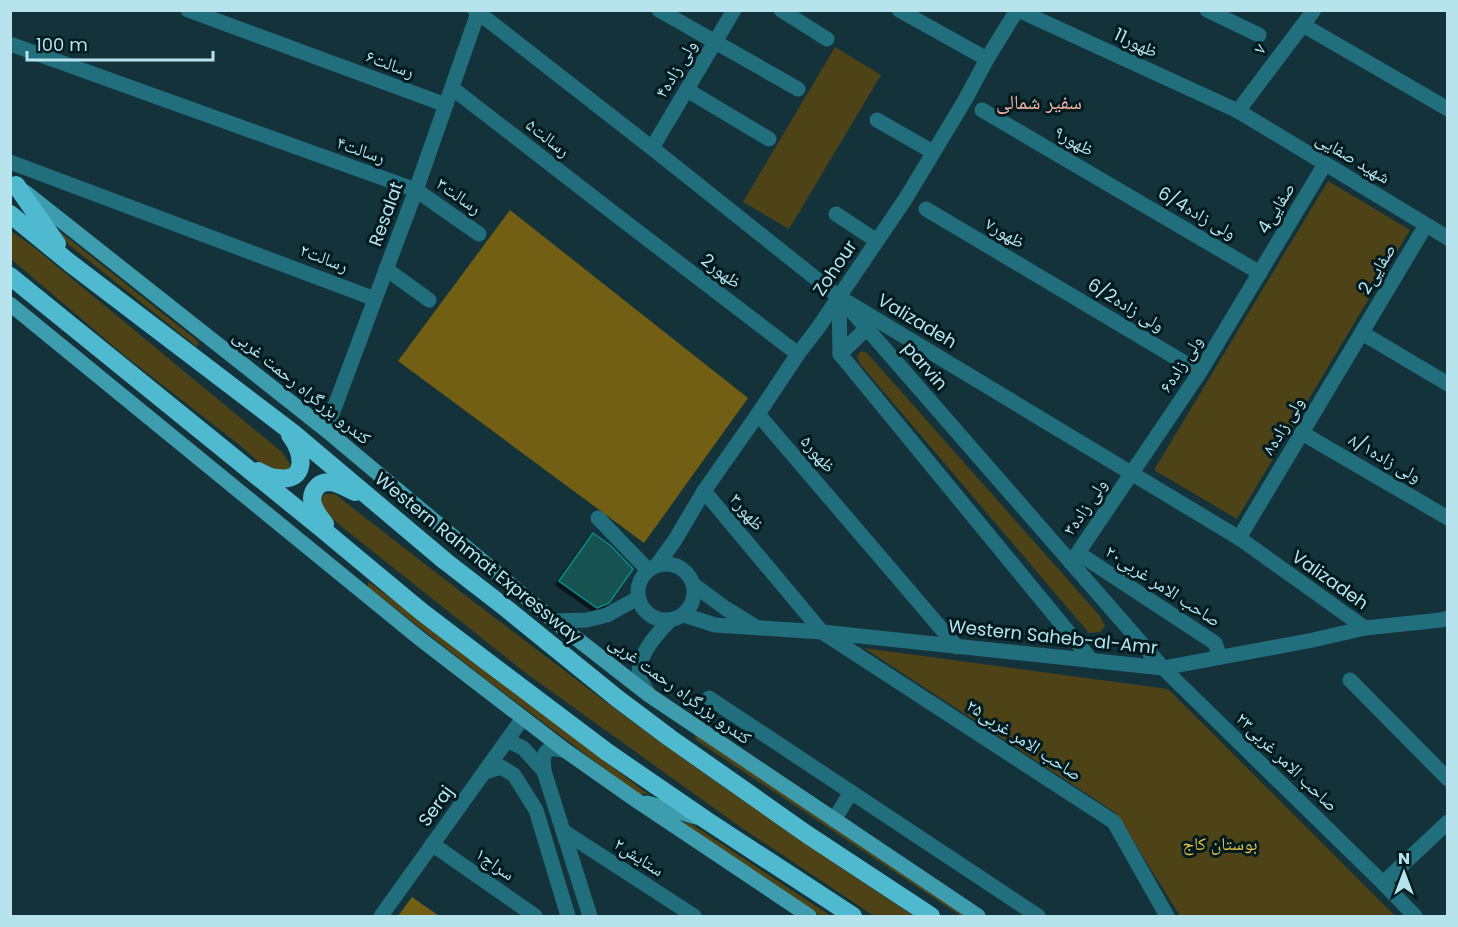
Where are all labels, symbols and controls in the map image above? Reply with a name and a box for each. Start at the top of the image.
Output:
street label: 11ظهور [1110,22,1162,64]
scale bar [27,24,213,62]
text: 100 m [36,32,88,57]
street label: ولی زاده۴ [648,35,703,102]
street label: ۷ [1247,38,1272,59]
street label: رسالت۶ [362,43,418,84]
district label: سفیر شمالی [996,88,1082,116]
street label: رسالت۵ [521,112,576,163]
street label: ظهور۹ [1050,119,1099,162]
street label: شهید صفایی [1311,126,1395,190]
street label: رسالت۴ [333,130,389,169]
street label: رسالت۳ [432,171,487,220]
street label: 4صفایی [1251,177,1301,238]
street label: Resalat [362,178,409,250]
street label: 6/4ولی زاده [1153,180,1241,245]
street label: ظهور۷ [981,211,1030,254]
street label: Zohour [807,235,863,301]
street label: رسالت۲ [296,237,352,278]
street label: 2صفایی [1352,239,1401,299]
street label: 2ظهور [696,247,747,294]
street label: 6/2ولی زاده [1083,272,1169,337]
street label: Valizadeh [873,287,962,354]
street label: کندرو بزرگراه رحمت غربی [228,323,377,450]
street label: ولی زاده۶ [1153,330,1208,397]
street label: parvin [897,336,954,395]
street label: ولی زاده۸ [1255,392,1310,459]
street label: ولی زاده۸/۱ [1344,427,1426,488]
street label: ظهور۵ [795,430,842,478]
street label: Western Rahmat Expressway [370,466,587,649]
street label: ولی زاده۳ [1056,473,1113,540]
street label: ظهور۳ [724,487,771,536]
street label: صاحب الامر غربی۲۰ [1101,539,1226,632]
street label: Valizadeh [1287,544,1374,615]
street label: Western Saheb-al-Amr [947,613,1159,660]
street label: کندرو بزرگراه رحمت غربی [604,629,757,750]
street label: صاحب الامر غربی۲۵ [962,693,1087,786]
street label: صاحب الامر غربی۲۳ [1231,706,1344,817]
street label: Seraj [412,780,459,831]
street label: ستایش۲ [609,831,669,882]
park label: بوستان کاج [1182,831,1258,856]
street label: سراج۱ [471,841,520,886]
north arrow [1374,843,1434,903]
text: N [1398,847,1410,870]

